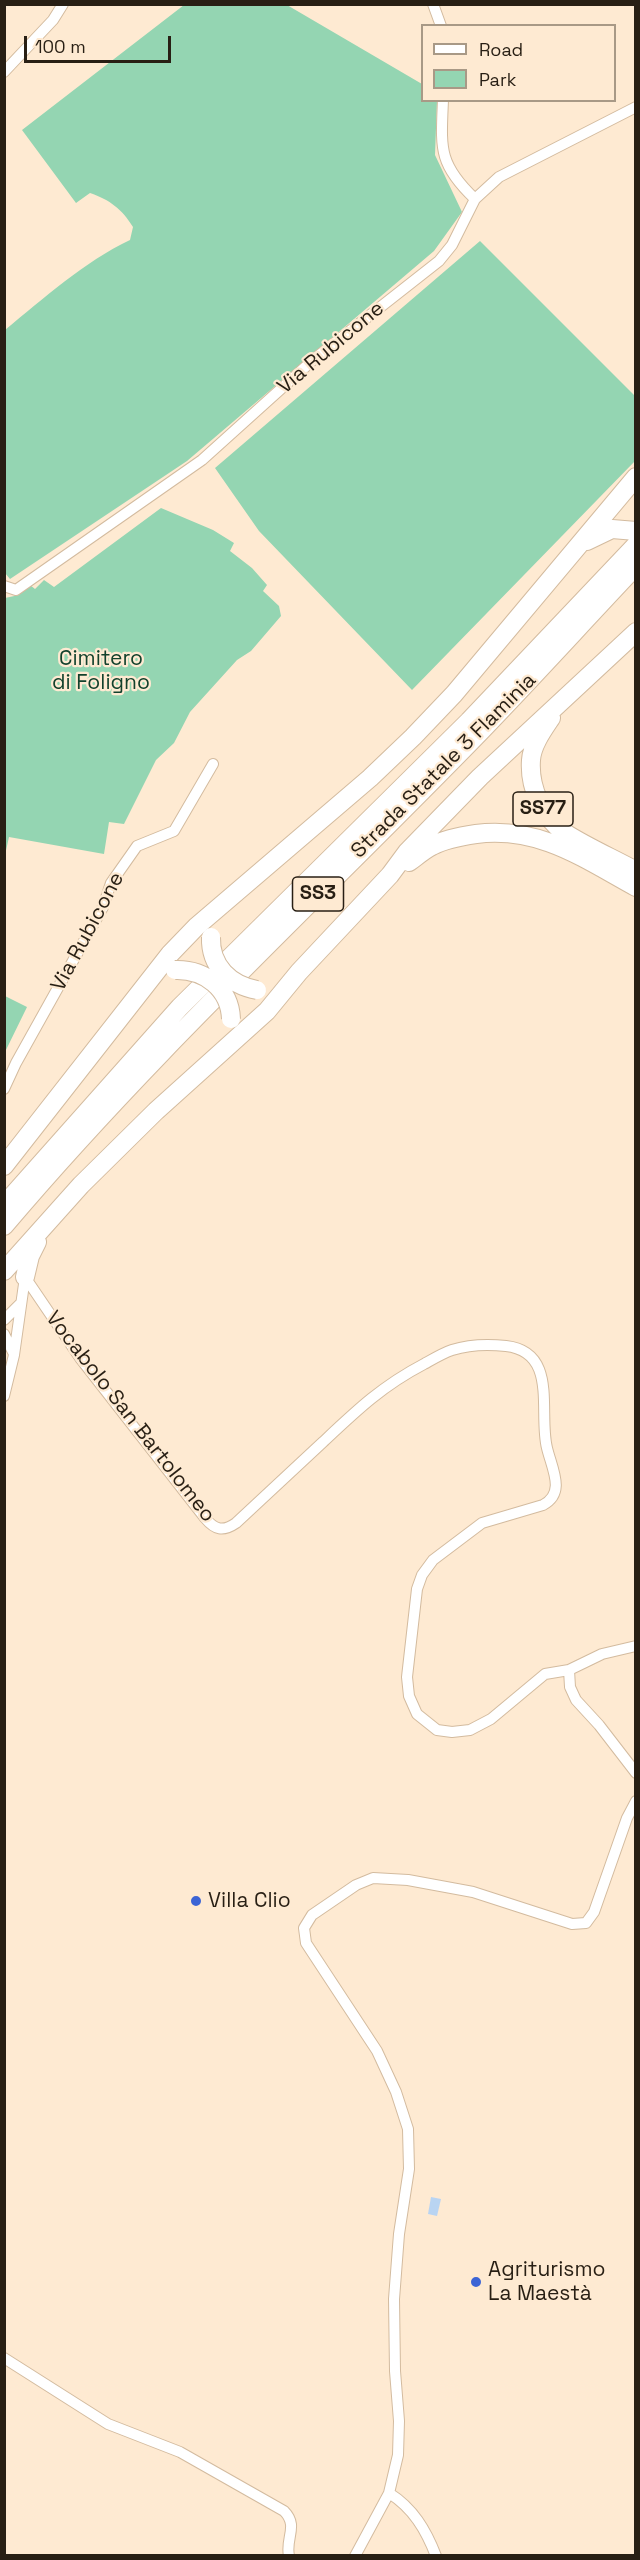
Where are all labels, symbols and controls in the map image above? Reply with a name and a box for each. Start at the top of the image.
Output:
scale bar [27,24,174,62]
legend [421,24,616,102]
text: 100 m [35,35,86,58]
text: Road [479,38,523,61]
text: Park [479,68,516,91]
street label: Via Rubicone [273,296,389,400]
park label: Cimitero di Foligno [52,646,150,696]
street label: Strada Statale 3 Flaminia [346,668,542,864]
road number: SS77 [513,792,573,826]
street label: Via Rubicone [46,868,130,996]
road number: SS3 [292,877,344,911]
street label: Vocabolo San Bartolomeo [40,1306,220,1528]
place label: Villa Clio [208,1888,291,1914]
marker: Villa Clio [189,1894,203,1908]
place label: Agriturismo La Maestà [488,2257,605,2307]
marker: Agriturismo La Maestà [469,2275,483,2289]

